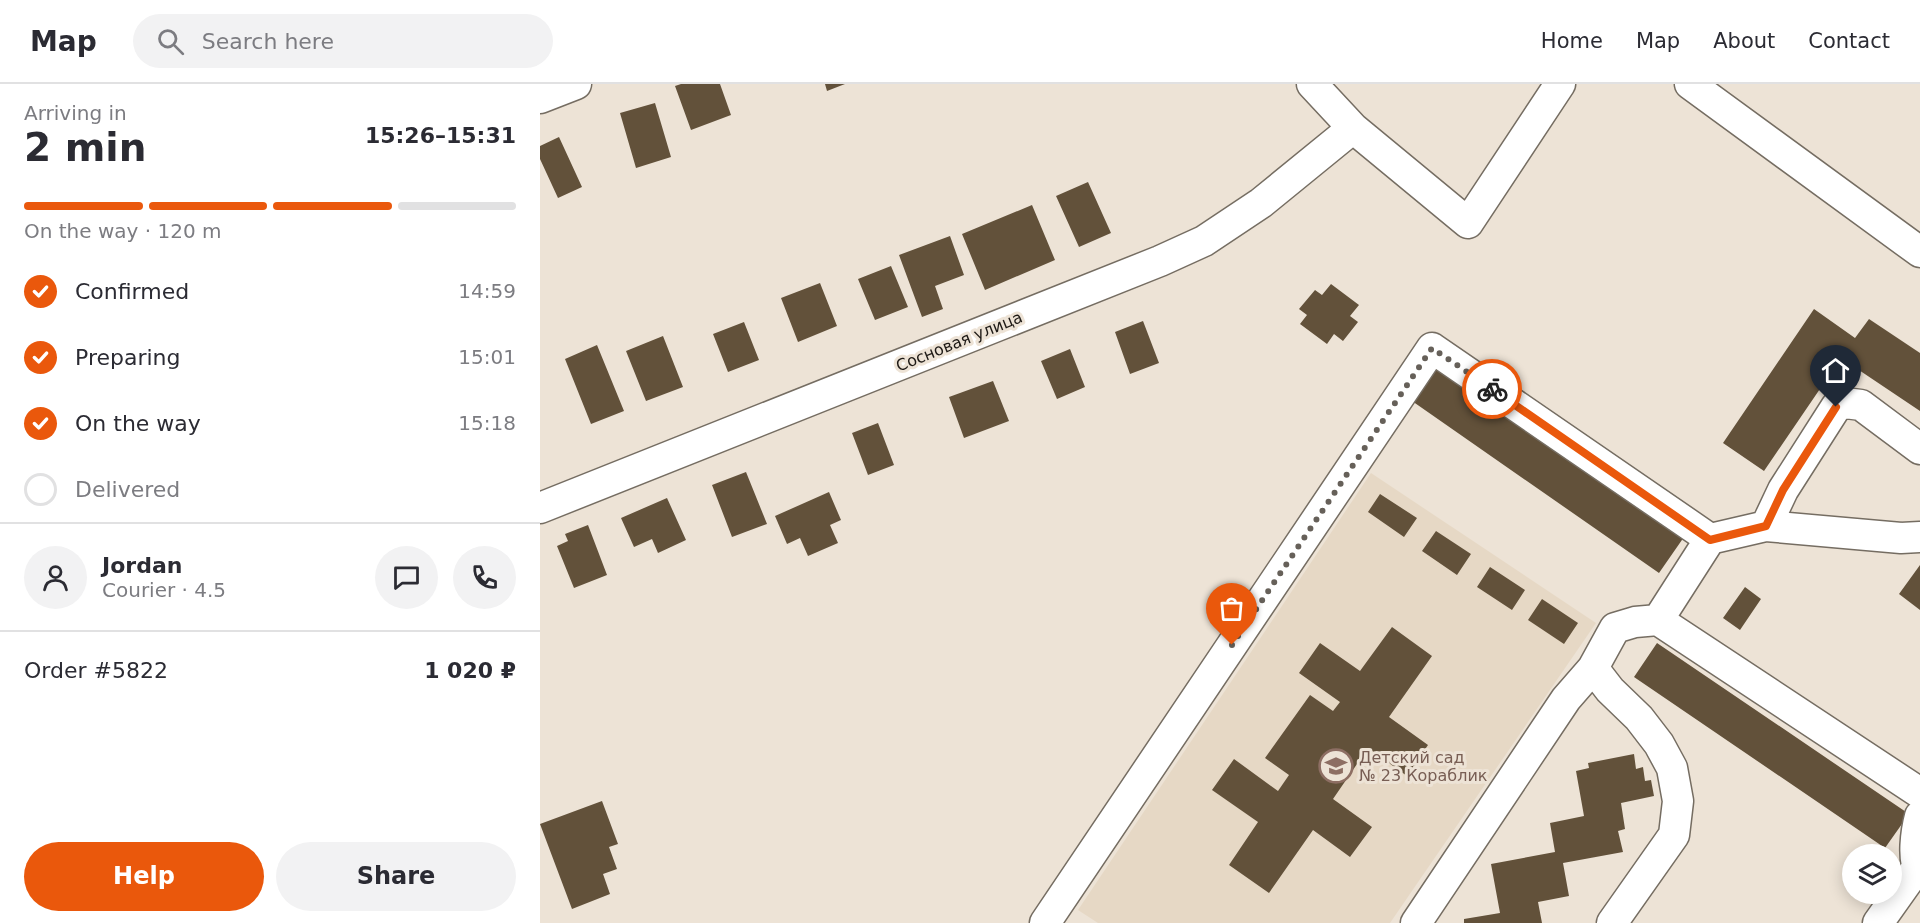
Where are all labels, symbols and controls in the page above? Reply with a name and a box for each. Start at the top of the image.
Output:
search box [133,14,553,68]
text: Map [30,25,97,58]
icon: search [154,25,187,58]
text: Search here [202,29,334,54]
text: Home [1541,29,1603,53]
text: Map [1636,29,1680,53]
text: About [1713,29,1775,53]
text: Contact [1808,29,1890,53]
text: Arriving in [24,101,127,125]
text: 15:26–15:31 [365,123,516,148]
text: 2 min [24,125,146,170]
text: On the way · 120 m [24,219,222,243]
icon: check [24,275,57,308]
text: Confirmed [75,279,189,304]
text: 14:59 [458,279,516,303]
street label: Сосновая улица [893,307,1025,376]
icon: check [24,341,57,374]
text: Preparing [75,345,181,370]
text: 15:01 [458,345,516,369]
pin [1810,345,1861,407]
icon: home [1819,354,1852,387]
courier [1462,359,1522,419]
icon: bike [1476,373,1509,406]
icon: check [24,407,57,440]
text: On the way [75,411,201,436]
text: 15:18 [458,411,516,435]
text: Delivered [75,477,180,502]
button: person [24,546,87,609]
button: chat [375,546,438,609]
button: phone [453,546,516,609]
text: Jordan [102,553,182,578]
text: Courier · 4.5 [102,578,226,602]
pin [1206,583,1257,645]
icon: bag [1215,592,1248,625]
text: Order #5822 [24,658,168,683]
text: 1 020 ₽ [424,658,516,683]
school or university icon: Детский сад № 23 Кораблик [1318,748,1354,784]
place label: Детский сад № 23 Кораблик [1359,748,1488,785]
button: Help [24,842,264,911]
button: Share [276,842,516,911]
map controls [1842,844,1902,904]
button: layers [1842,844,1902,904]

